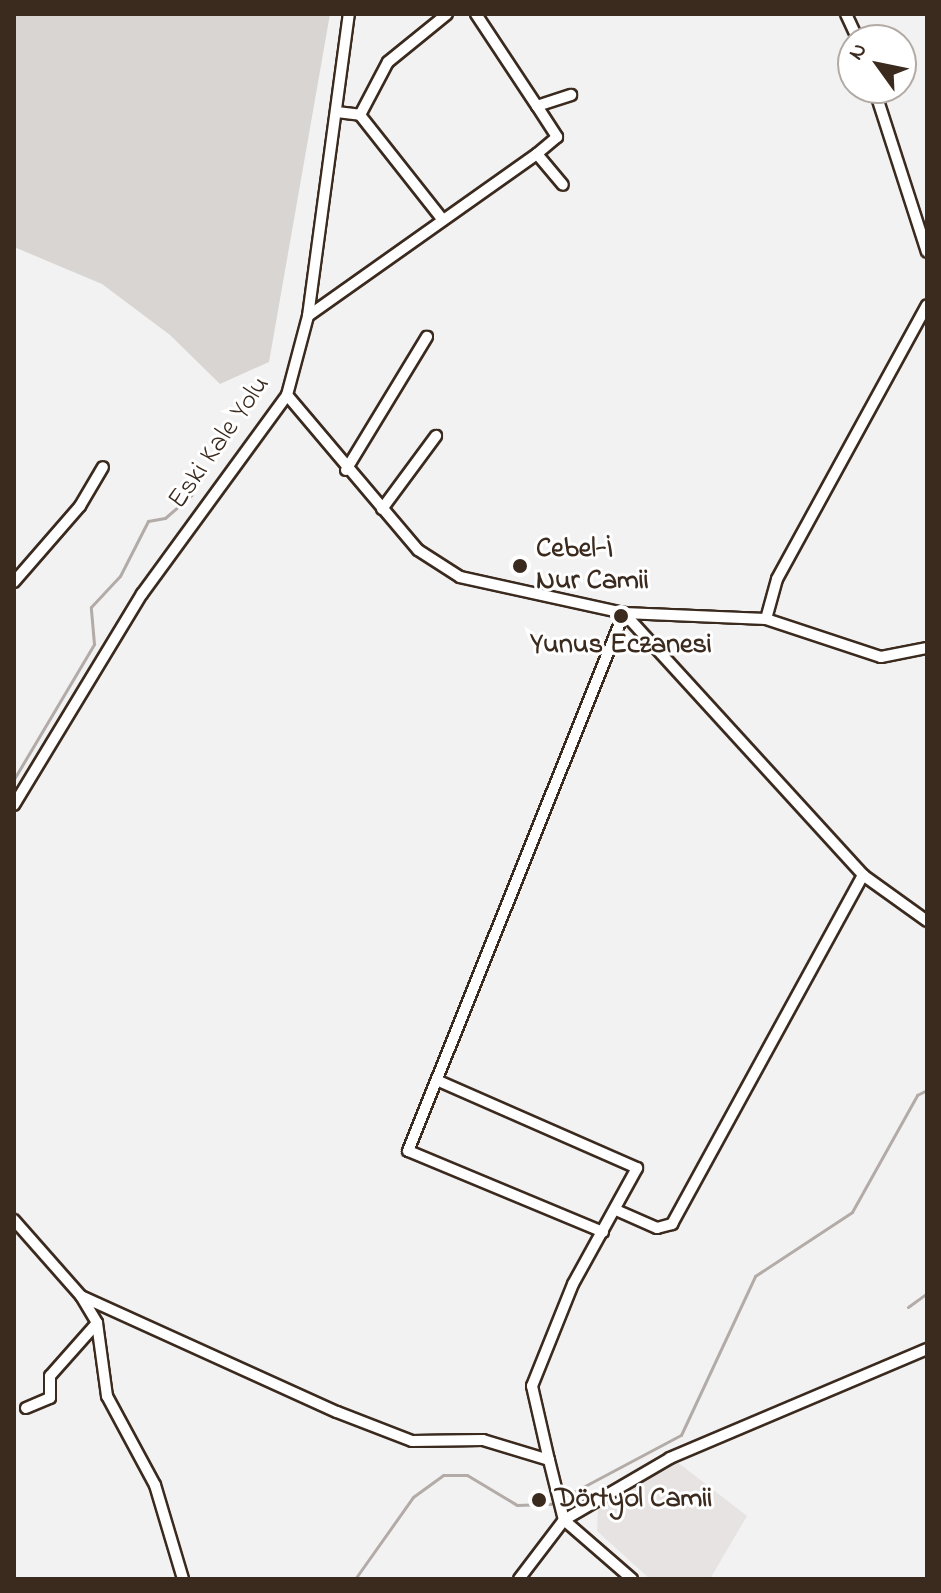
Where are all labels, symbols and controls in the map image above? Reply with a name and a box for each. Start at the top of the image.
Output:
north arrow [837,24,917,104]
text: N [841,37,876,67]
street label: Eski Kale Yolu [162,370,278,516]
place label: Cebel-İ Nur Camii [536,533,649,599]
marker: Cebel-İ Nur Camii [511,557,529,575]
marker: Yunus Eczanesi [612,607,630,625]
place label: Yunus Eczanesi [530,629,712,663]
place label: Dörtyol Camii [555,1483,712,1517]
marker: Dörtyol Camii [530,1491,548,1509]

